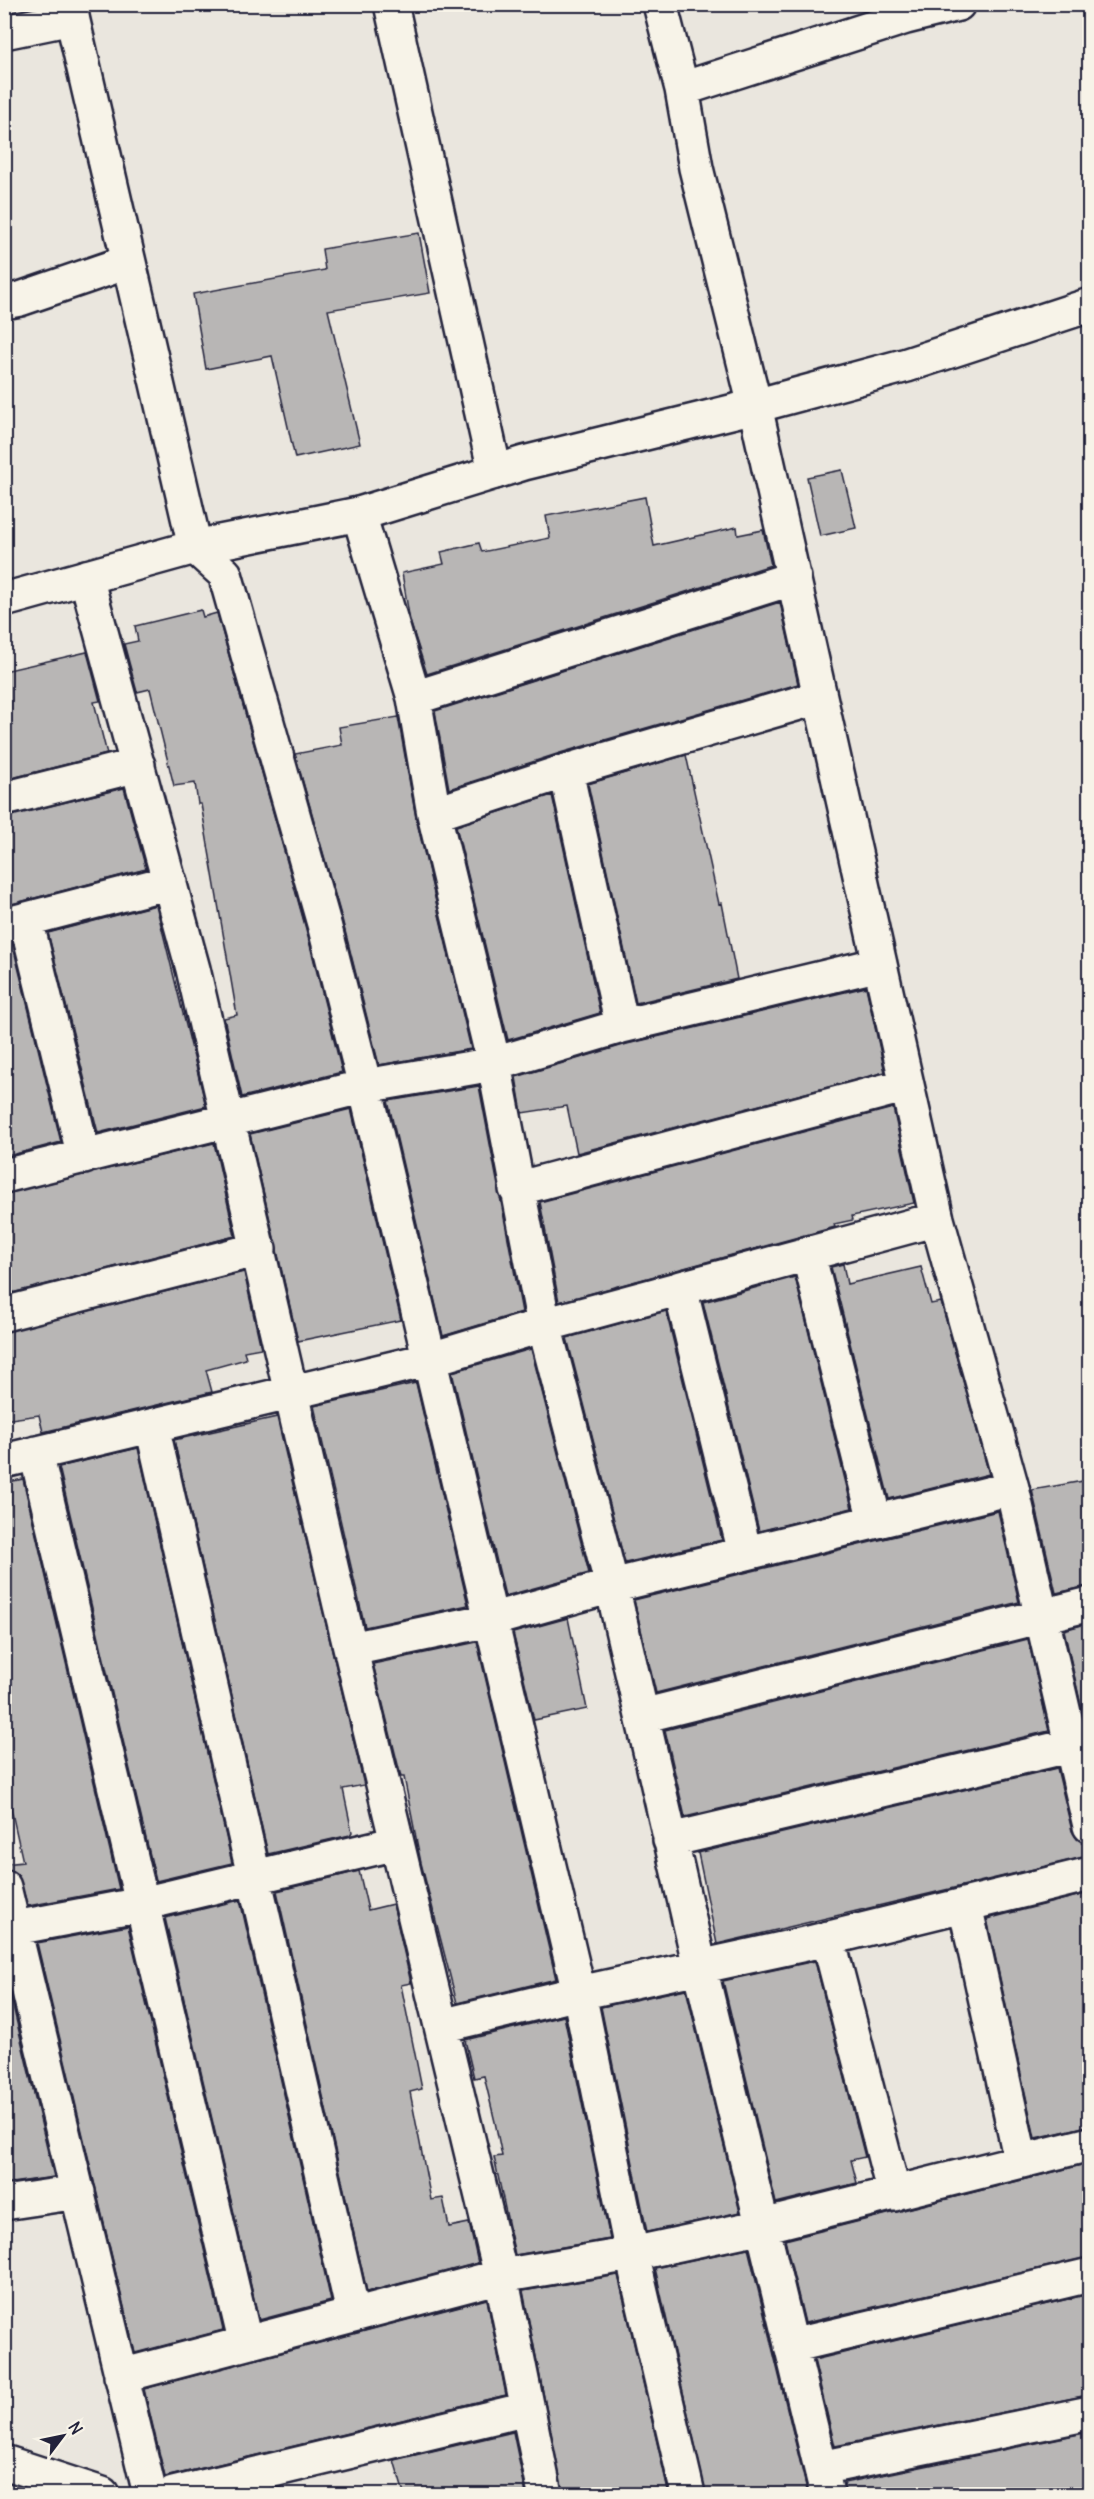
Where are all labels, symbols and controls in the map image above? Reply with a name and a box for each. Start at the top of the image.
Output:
north arrow [33,2406,93,2466]
text: N [64,2418,87,2438]

